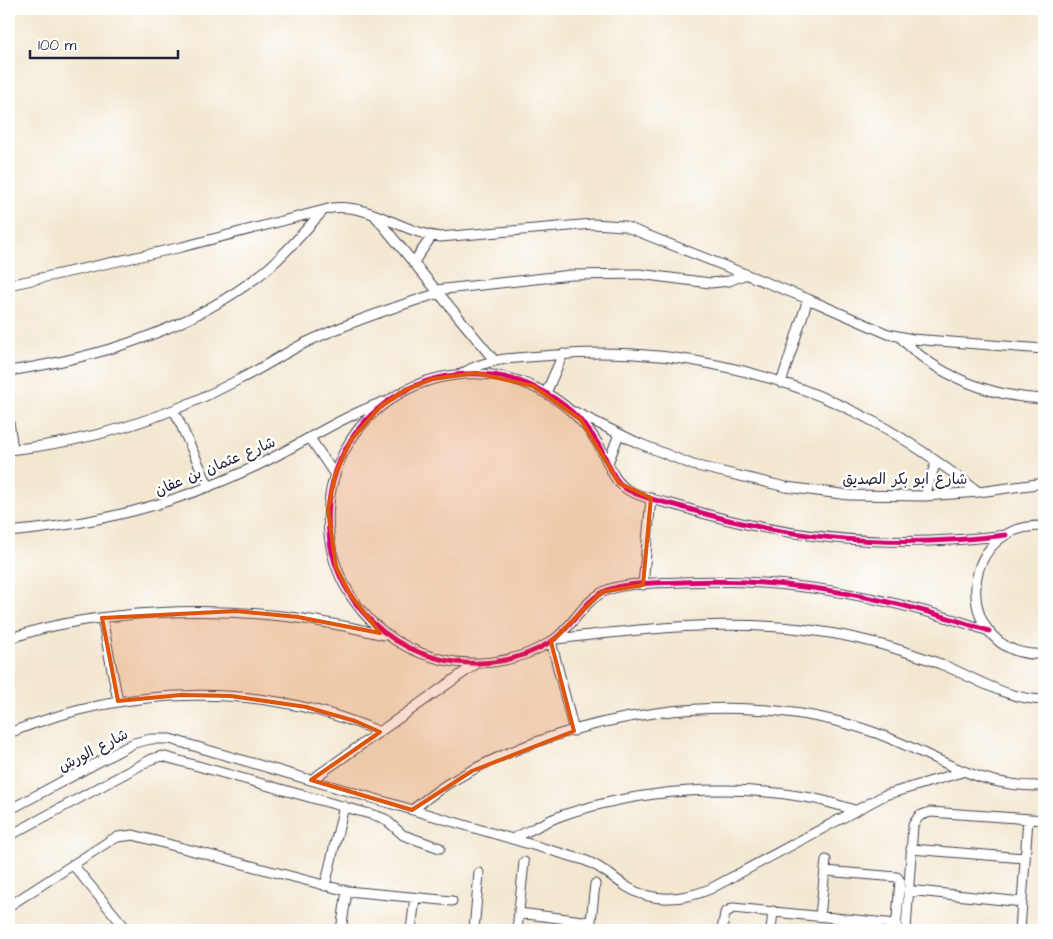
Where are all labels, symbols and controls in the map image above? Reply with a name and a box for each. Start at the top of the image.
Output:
scale bar [30,28,178,60]
text: 100 m [38,35,77,56]
street label: شارع عثمان بن عفان [152,432,279,501]
street label: شارع ابو بكر الصديق [843,469,967,490]
street label: شارع الورش [55,724,132,777]

